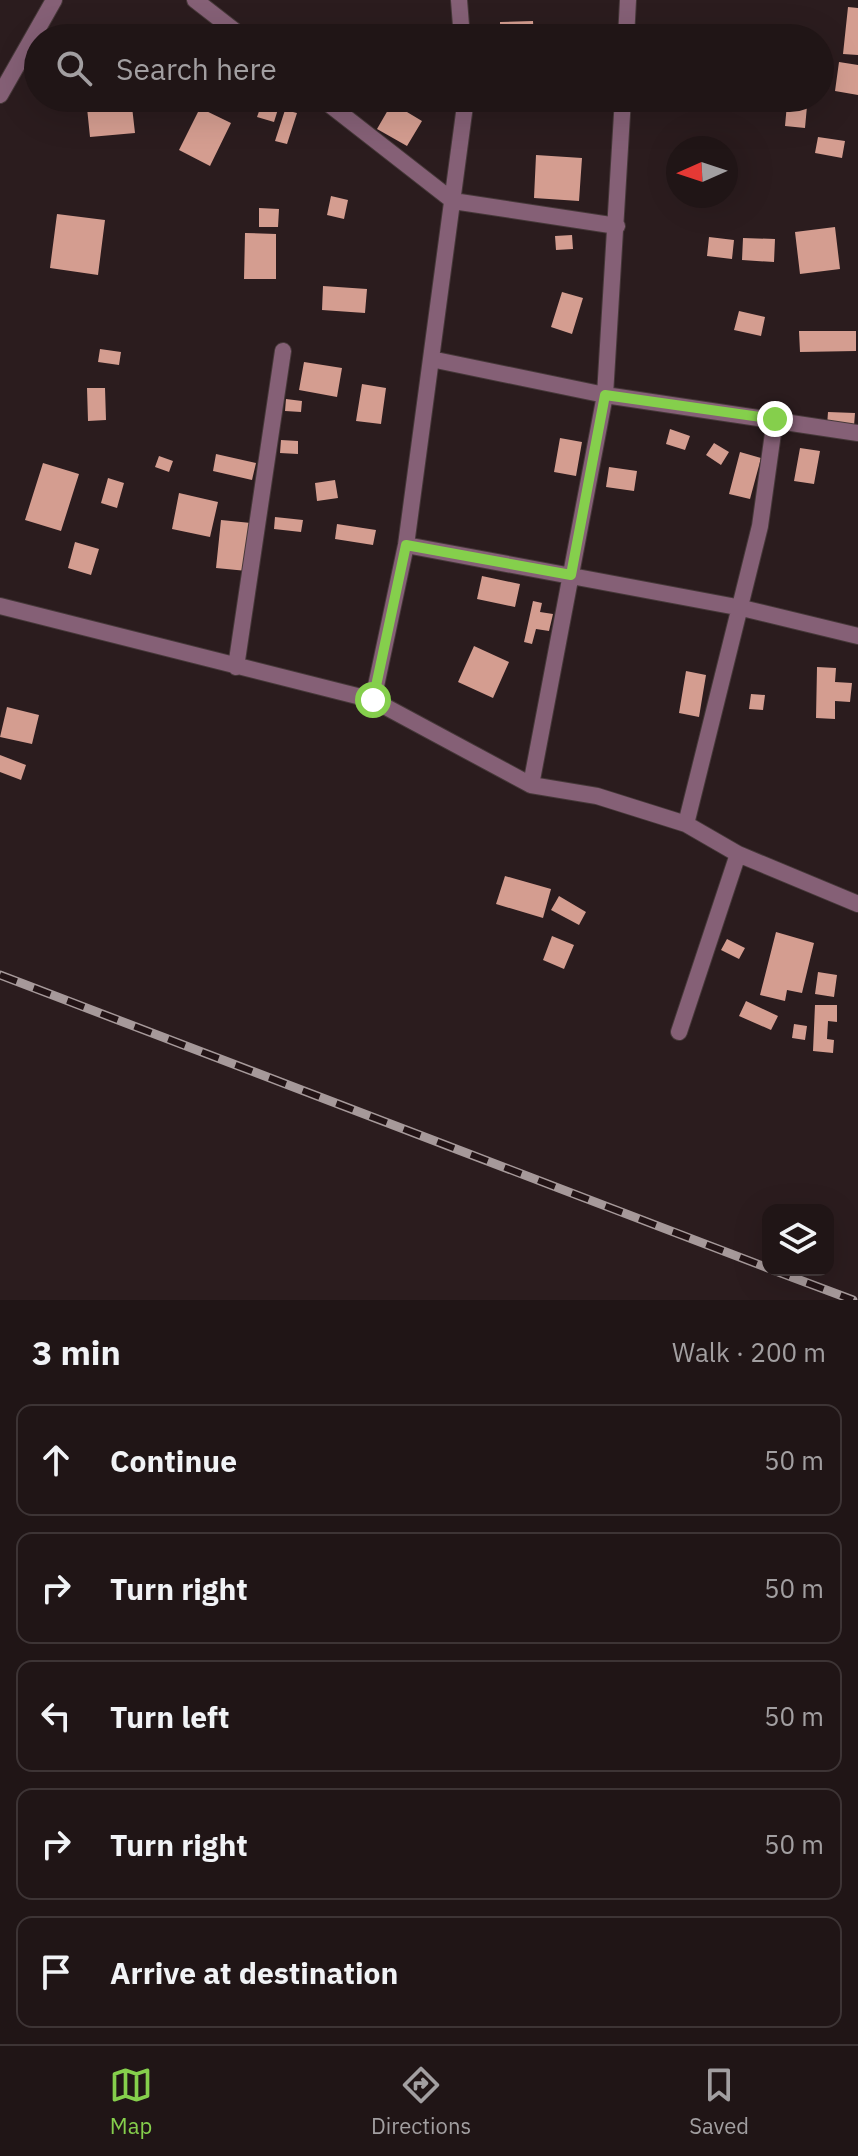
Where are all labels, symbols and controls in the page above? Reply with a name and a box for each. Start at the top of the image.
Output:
search box [24,24,834,112]
icon: search [52,46,96,90]
text: Search here [116,49,277,88]
north arrow [666,136,738,208]
route end [757,401,793,437]
route start [355,682,391,718]
map controls [762,1204,834,1276]
button: layers [762,1204,834,1276]
text: 3 min [32,1330,121,1374]
text: Walk · 200 m [672,1335,826,1369]
icon: ahead [34,1438,78,1482]
text: Continue [110,1441,237,1480]
text: 50 m [764,1443,824,1477]
icon: right [34,1566,78,1610]
text: Turn right [110,1569,248,1608]
text: 50 m [764,1571,824,1605]
icon: left [34,1694,78,1738]
text: Turn left [110,1697,229,1736]
text: 50 m [764,1699,824,1733]
icon: right [34,1822,78,1866]
text: Turn right [110,1825,248,1864]
text: 50 m [764,1827,824,1861]
icon: arrive [34,1950,78,1994]
text: Arrive at destination [110,1953,398,1992]
tab: Map [109,2063,153,2140]
tab: Directions [371,2063,471,2140]
tab: Saved [689,2063,749,2140]

